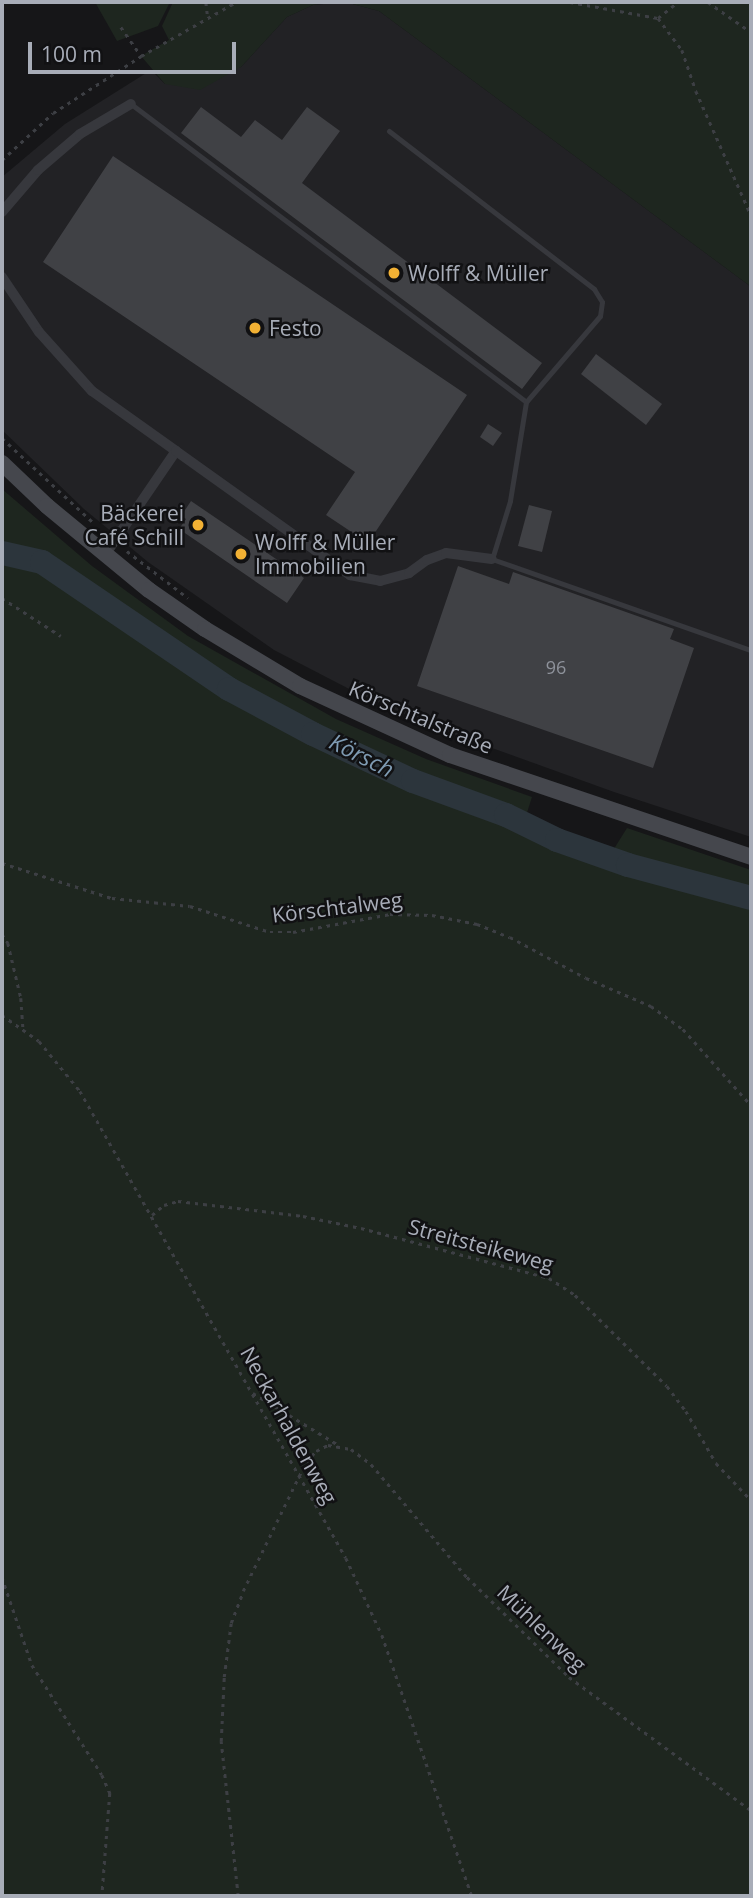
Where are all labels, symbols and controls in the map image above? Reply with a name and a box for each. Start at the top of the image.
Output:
scale bar [32,28,240,72]
text: 100 m [41,40,102,68]
place label: Wolff & Müller [408,260,548,286]
marker: Wolff & Müller [386,265,402,281]
place label: Festo [269,315,322,341]
marker: Festo [247,320,263,336]
place label: Bäckerei Café Schill [84,500,184,550]
marker: Bäckerei Café Schill [190,517,206,533]
place label: Wolff & Müller Immobilien [255,529,395,579]
marker: Wolff & Müller Immobilien [233,546,249,562]
house number: 96 [546,656,566,678]
street label: Körschtalstraße [345,675,497,759]
water label: Körsch [325,727,399,783]
street label: Körschtalweg [270,887,404,927]
street label: Streitsteikeweg [406,1214,556,1276]
street label: Neckarhaldenweg [235,1342,343,1508]
street label: Mühlenweg [492,1579,592,1677]

